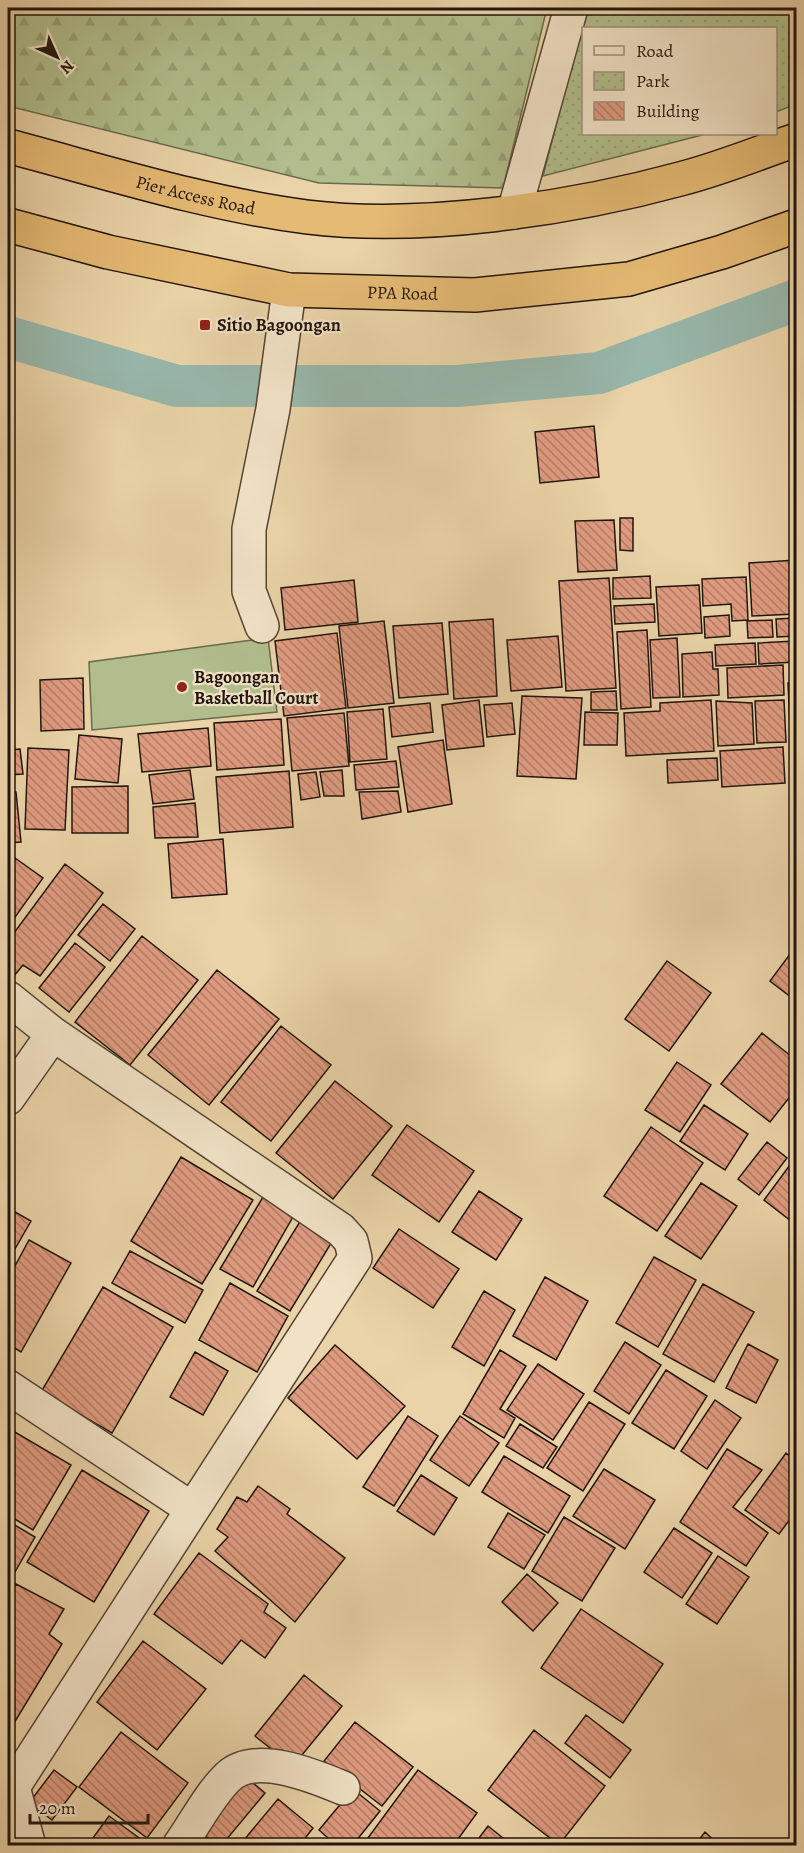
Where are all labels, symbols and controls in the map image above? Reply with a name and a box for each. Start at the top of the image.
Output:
north arrow [27,27,87,87]
legend [582,27,777,135]
text: Road [636,39,674,63]
text: N [55,55,79,79]
text: Park [636,69,670,93]
text: Building [636,99,700,123]
street label: Pier Access Road [133,169,258,221]
street label: PPA Road [367,280,439,306]
place label: Sitio Bagoongan [217,313,341,337]
marker: Sitio Bagoongan [198,318,212,332]
place label: Bagoongan Basketball Court [194,665,318,710]
marker: Bagoongan Basketball Court [175,680,189,694]
scale bar [30,1787,148,1825]
text: 20 m [39,1796,76,1820]

